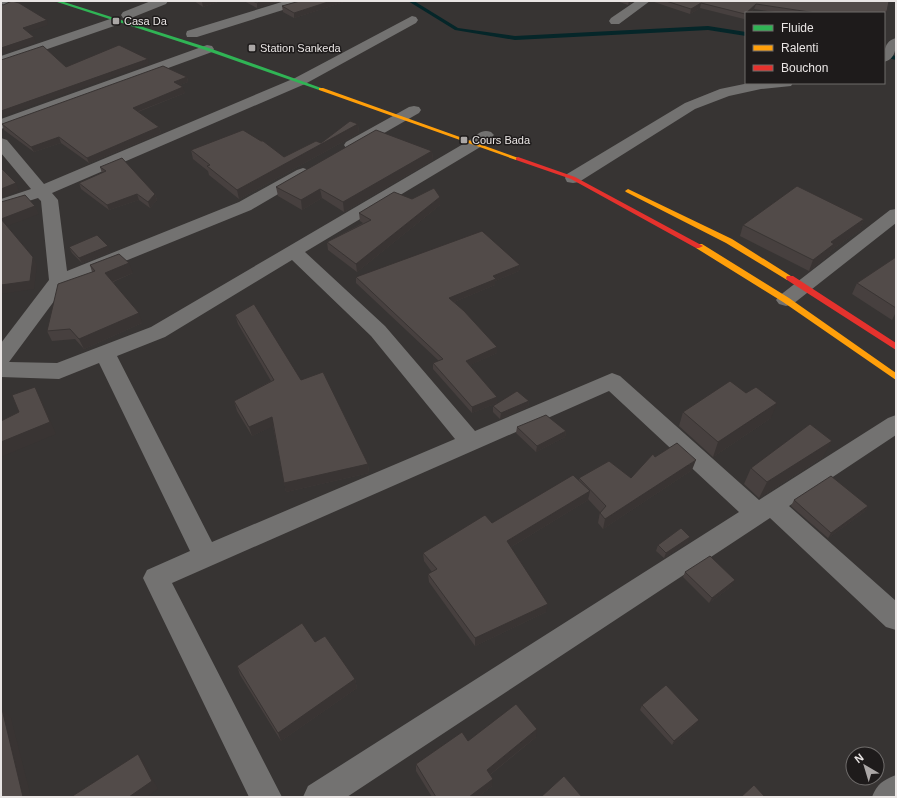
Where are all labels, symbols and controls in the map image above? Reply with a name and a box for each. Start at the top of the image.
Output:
legend [745,12,885,84]
place label: Casa Da [124,15,168,27]
marker: Casa Da [111,16,121,26]
text: Fluide [781,21,814,35]
text: Ralenti [781,41,818,55]
place label: Station Sankeda [260,42,342,54]
marker: Station Sankeda [247,43,257,53]
text: Bouchon [781,61,828,75]
place label: Cours Bada [472,134,531,146]
marker: Cours Bada [459,135,469,145]
north arrow [845,746,885,786]
text: N [852,751,866,765]

